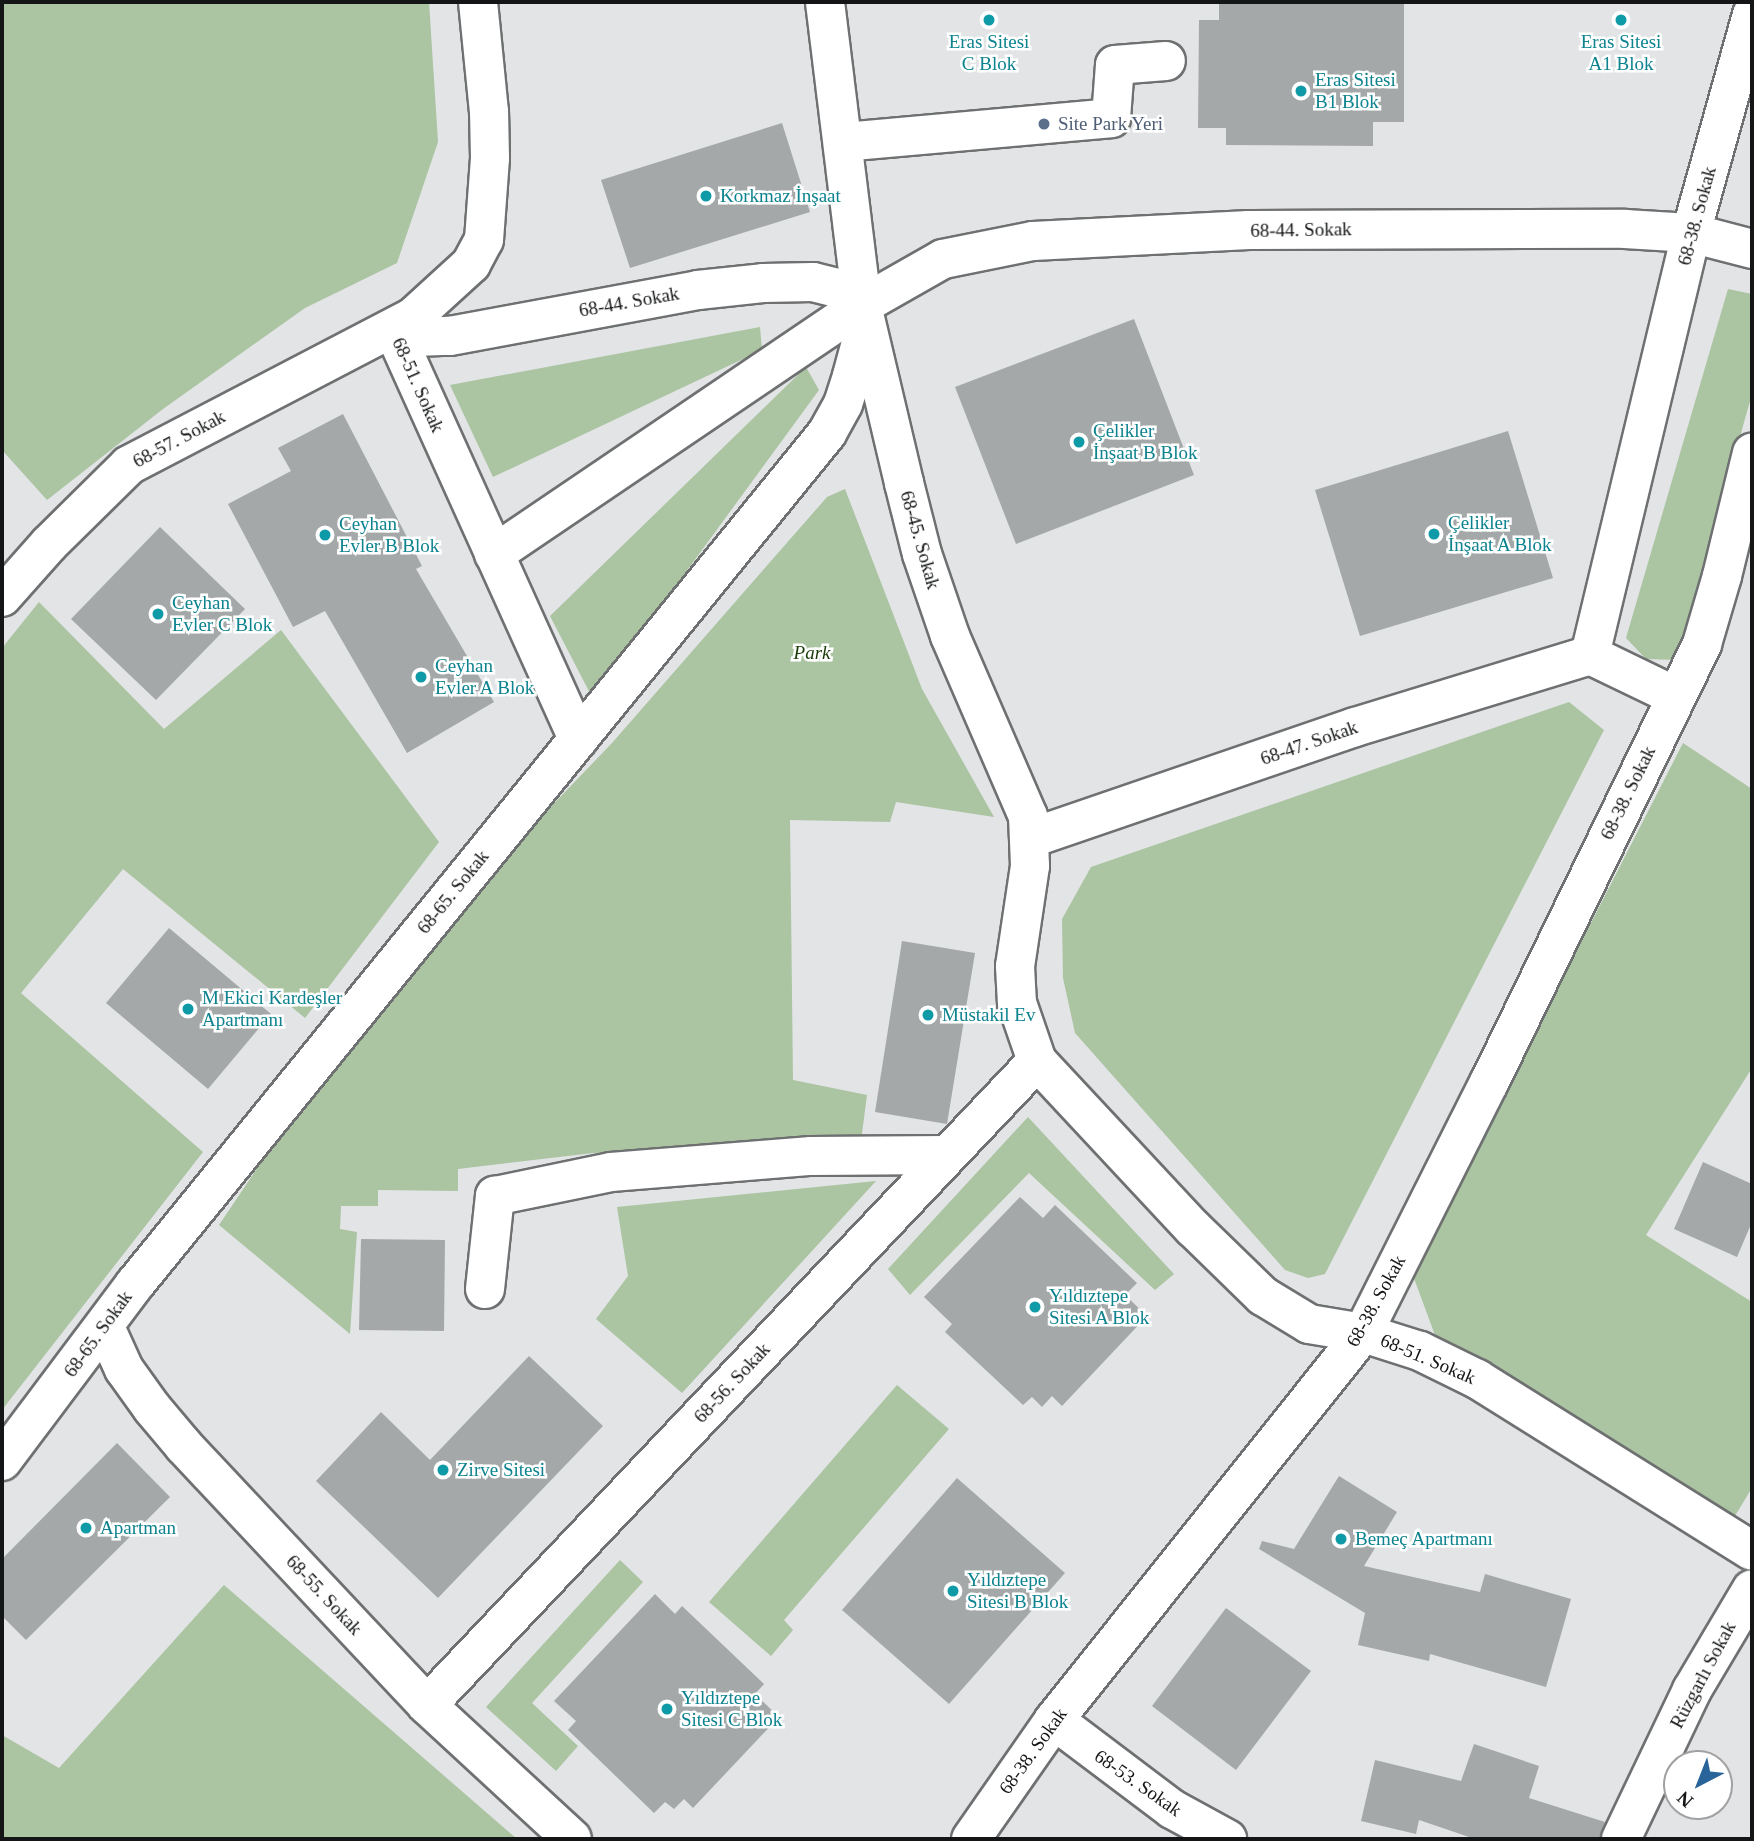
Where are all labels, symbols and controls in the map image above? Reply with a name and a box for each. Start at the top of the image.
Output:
marker: Eras Sitesi C Blok [981,12,997,28]
marker: Eras Sitesi A1 Blok [1613,12,1629,28]
place label: Eras Sitesi C Blok [949,31,1029,75]
place label: Eras Sitesi A1 Blok [1581,31,1661,75]
place label: Eras Sitesi B1 Blok [1315,69,1396,113]
marker: Eras Sitesi B1 Blok [1293,83,1309,99]
place label: Site Park Yeri [1058,113,1164,135]
marker: Site Park Yeri [1036,116,1052,132]
street label: 68-38. Sokak [1673,164,1721,268]
place label: Korkmaz İnşaat [720,185,841,207]
marker: Korkmaz İnşaat [698,188,714,204]
street label: 68-44. Sokak [1250,218,1352,242]
street label: 68-44. Sokak [577,282,681,322]
street label: 68-51. Sokak [387,334,449,436]
street label: 68-57. Sokak [129,405,229,473]
place label: Çelikler İnşaat B Blok [1093,420,1197,464]
marker: Çelikler İnşaat B Blok [1071,434,1087,450]
street label: 68-45. Sokak [895,488,945,592]
place label: Çelikler İnşaat A Blok [1448,512,1554,556]
place label: Ceyhan Evler B Blok [339,513,439,557]
marker: Çelikler İnşaat A Blok [1426,526,1442,542]
marker: Ceyhan Evler B Blok [317,527,333,543]
place label: Ceyhan Evler C Blok [172,592,272,636]
marker: Ceyhan Evler C Blok [150,606,166,622]
park label: Park [794,642,830,664]
place label: Ceyhan Evler A Blok [435,655,536,699]
marker: Ceyhan Evler A Blok [413,669,429,685]
street label: 68-47. Sokak [1257,716,1361,770]
street label: 68-38. Sokak [1596,742,1660,844]
street label: 68-65. Sokak [412,845,494,939]
place label: M Ekici Kardeşler Apartmanı [202,987,342,1031]
marker: M Ekici Kardeşler Apartmanı [180,1001,196,1017]
place label: Müstakil Ev [942,1004,1035,1026]
marker: Müstakil Ev [920,1007,936,1023]
street label: 68-38. Sokak [1341,1251,1411,1351]
place label: Yıldıztepe Sitesi A Blok [1049,1285,1151,1329]
street label: 68-65. Sokak [59,1286,137,1382]
marker: Yıldıztepe Sitesi A Blok [1027,1299,1043,1315]
street label: 68-51. Sokak [1377,1329,1479,1389]
street label: 68-56. Sokak [689,1338,775,1428]
place label: Zirve Sitesi [457,1459,545,1481]
marker: Zirve Sitesi [435,1462,451,1478]
place label: Apartman [100,1517,176,1539]
marker: Apartman [78,1520,94,1536]
place label: Bemeç Apartmanı [1355,1528,1494,1550]
marker: Bemeç Apartmanı [1333,1531,1349,1547]
street label: 68-55. Sokak [281,1550,367,1640]
place label: Yıldıztepe Sitesi B Blok [967,1569,1068,1613]
marker: Yıldıztepe Sitesi B Blok [945,1583,961,1599]
street label: Rüzgarlı Sokak [1665,1618,1741,1732]
place label: Yıldıztepe Sitesi C Blok [681,1687,782,1731]
marker: Yıldıztepe Sitesi C Blok [659,1701,675,1717]
street label: 68-38. Sokak [994,1703,1072,1799]
street label: 68-53. Sokak [1090,1745,1186,1821]
north arrow [1663,1750,1733,1820]
text: N [1673,1787,1697,1812]

